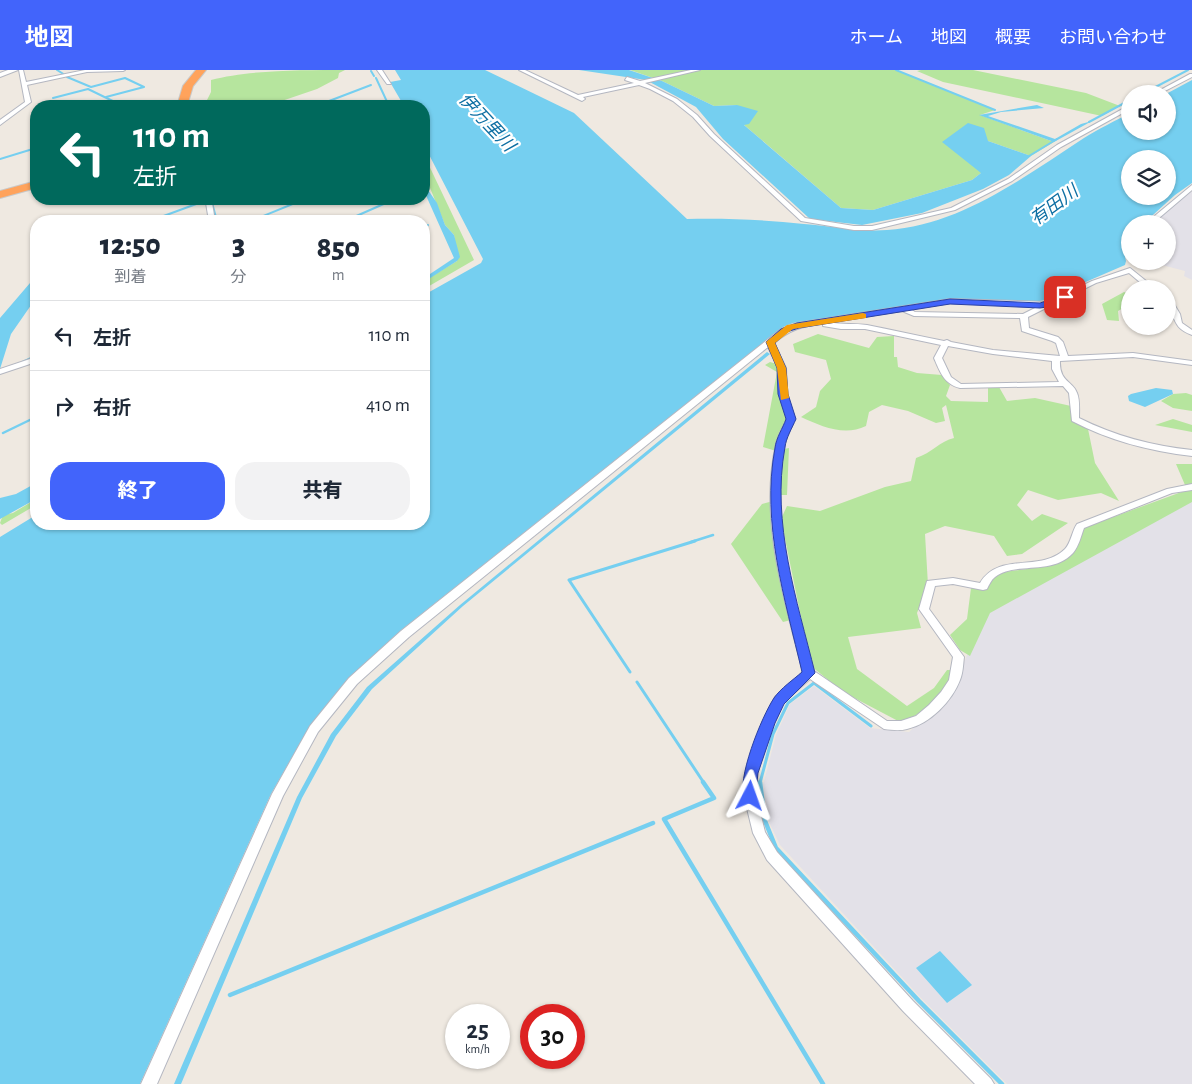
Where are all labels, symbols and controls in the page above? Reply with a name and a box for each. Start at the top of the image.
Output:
text: 地図 [25,26,73,50]
text: ホーム [850,29,903,47]
text: 地図 [931,29,967,47]
text: 概要 [995,29,1031,47]
text: お問い合わせ [1059,29,1167,47]
map controls [1121,85,1176,335]
button: sound [1121,85,1176,140]
water label: 伊万里川 [455,89,520,157]
text: 110 m [133,119,210,154]
icon: left [50,120,115,185]
button: layers [1121,150,1176,205]
text: 左折 [133,166,177,188]
water label: 有田川 [1026,180,1083,229]
button: + [1121,215,1176,270]
text: 12:50 [100,230,161,260]
text: 3 [232,230,245,260]
text: 850 [316,233,360,263]
text: m [332,267,345,283]
text: 到着 [114,269,146,285]
text: 分 [231,269,247,285]
pin [1044,276,1086,318]
button: − [1121,280,1176,335]
icon: arrive [1051,283,1079,311]
icon: left [50,322,78,350]
text: 110 m [369,326,410,345]
text: 左折 [93,329,131,348]
icon: right [50,392,78,420]
text: 410 m [366,396,410,415]
text: 右折 [93,399,131,418]
button: 終了 [50,462,225,520]
button: 共有 [235,462,410,520]
position arrow [723,769,775,821]
speed limit sign: 30 [520,1004,585,1069]
text: 25 [466,1018,489,1043]
text: km/h [465,1043,490,1055]

